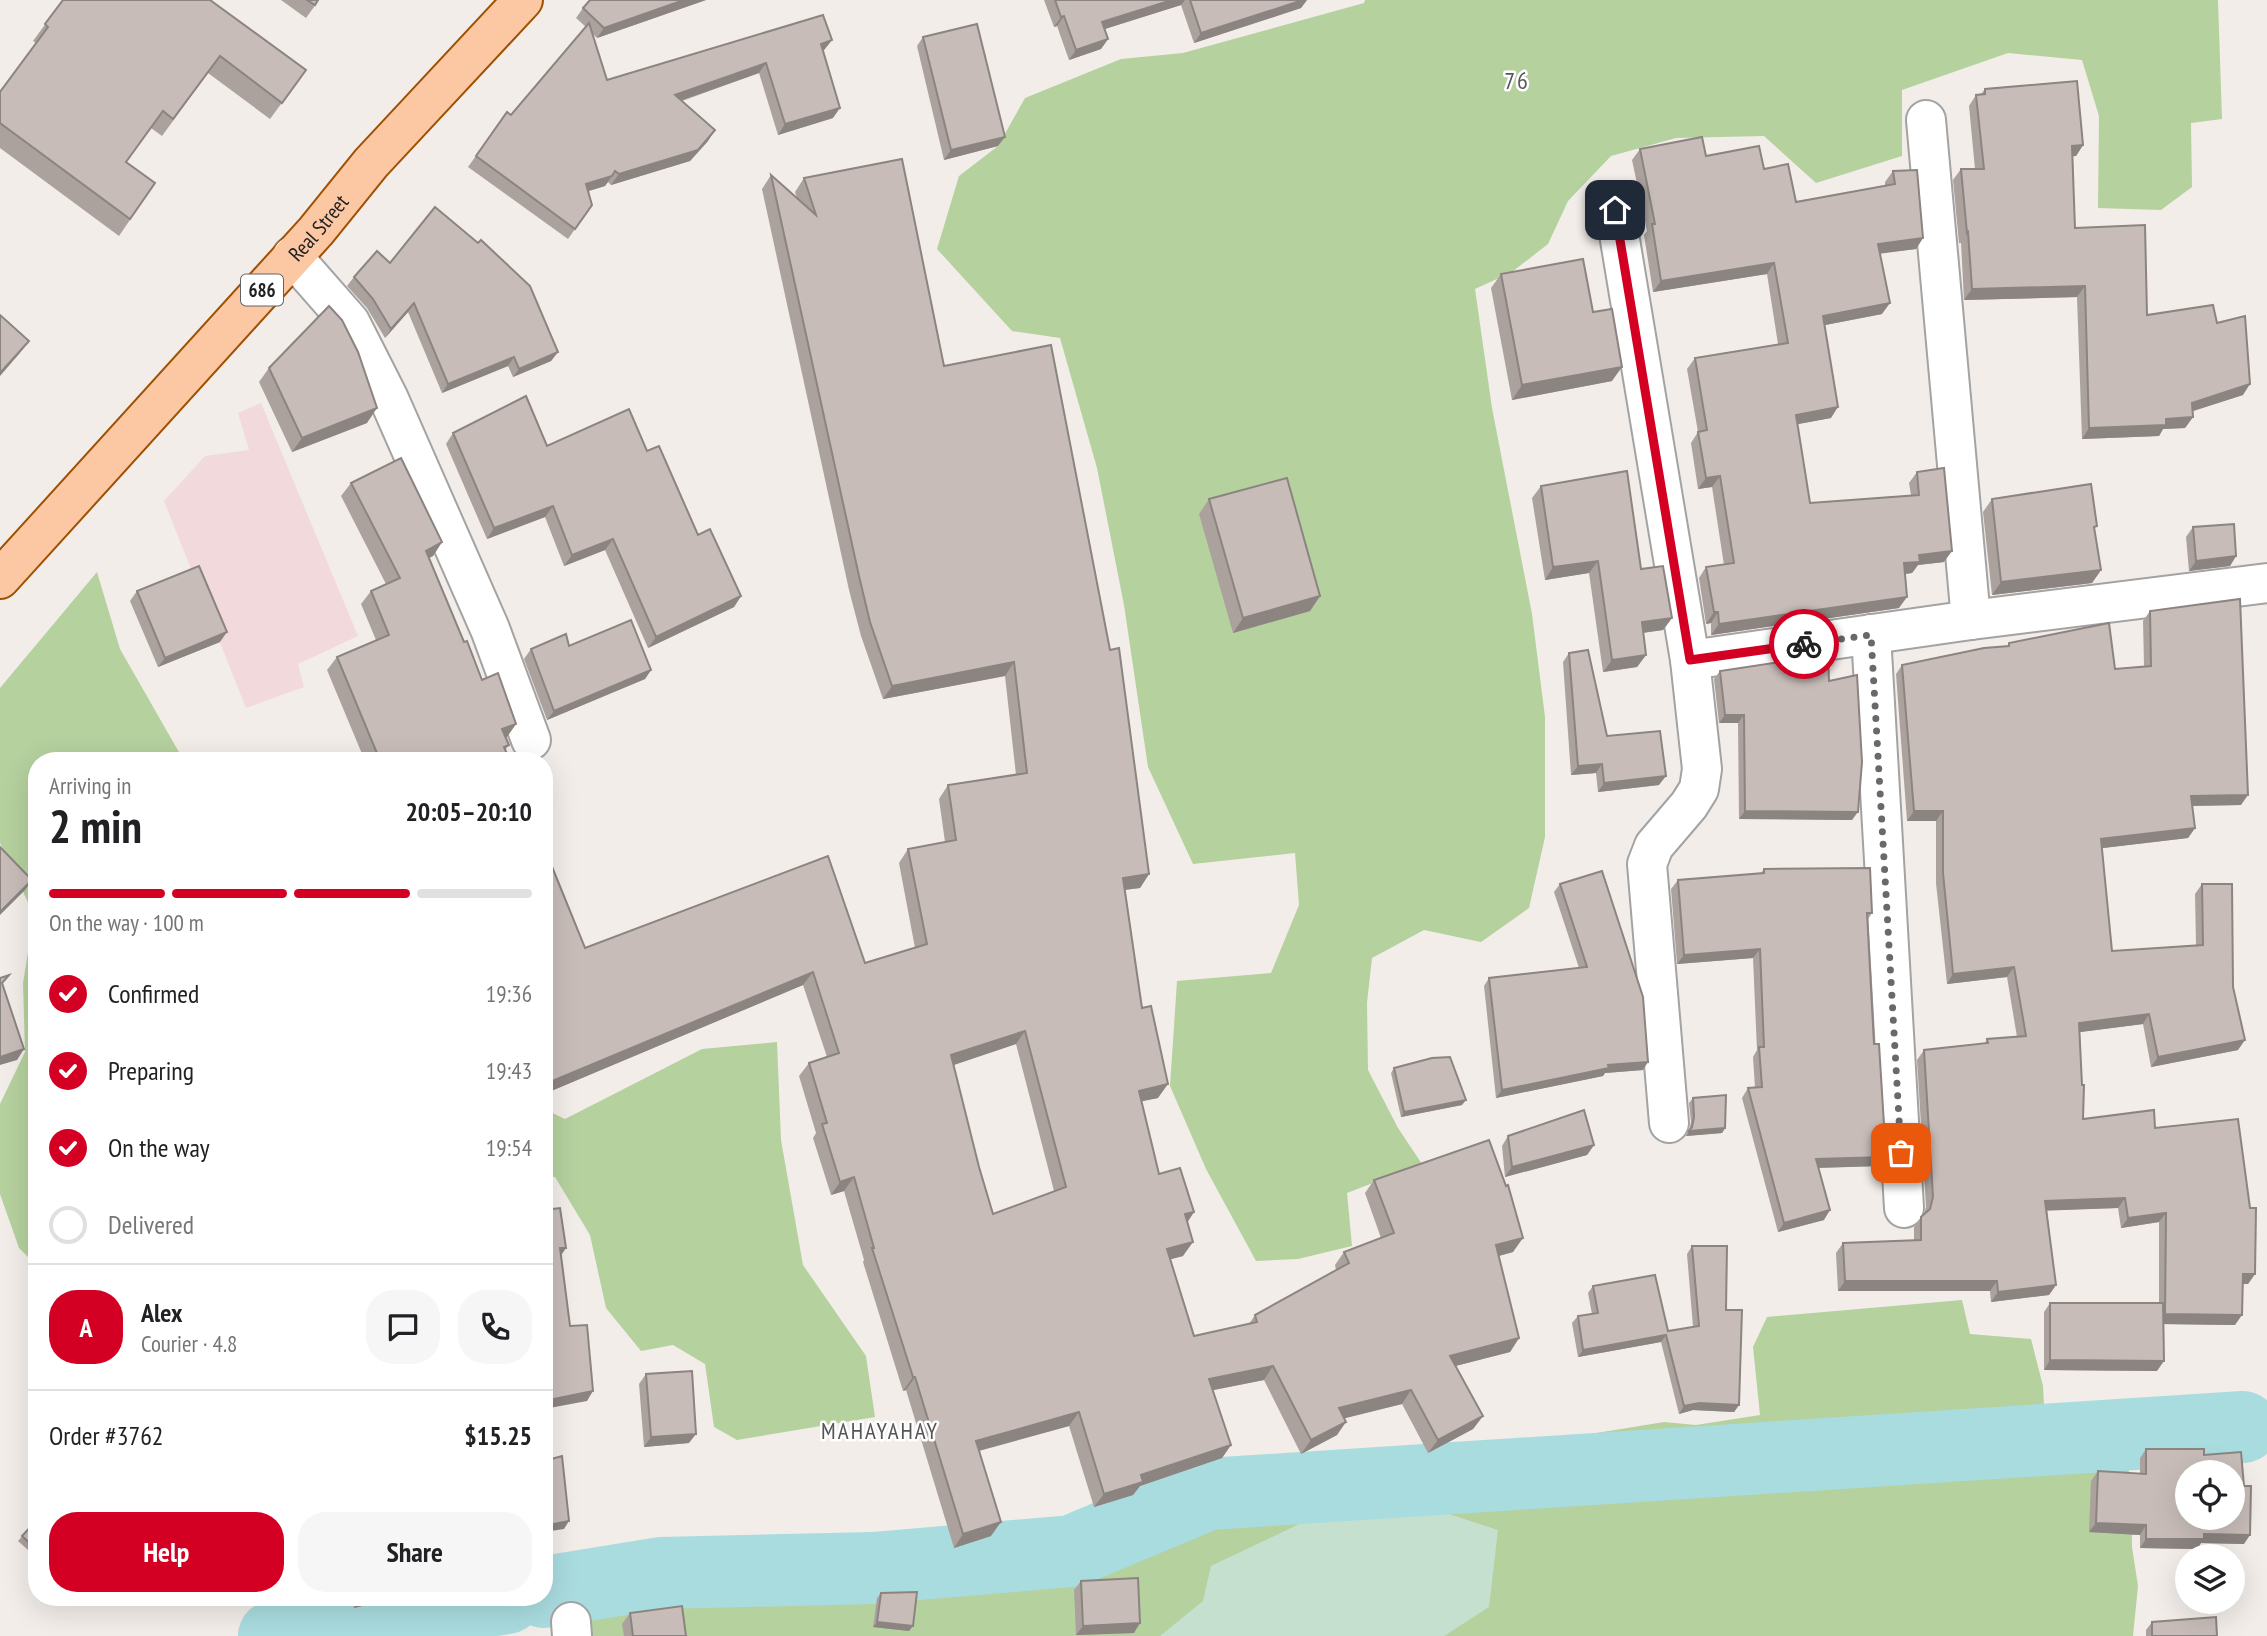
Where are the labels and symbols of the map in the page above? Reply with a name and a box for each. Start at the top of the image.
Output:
district label: 76 [1504,65,1530,96]
pin [1585,180,1645,240]
street label: Real Street [282,188,354,266]
road number: 686 [241,274,283,306]
courier [1769,609,1839,679]
pin [1871,1123,1931,1183]
district label: MAHAYAHAY [821,1416,939,1445]

